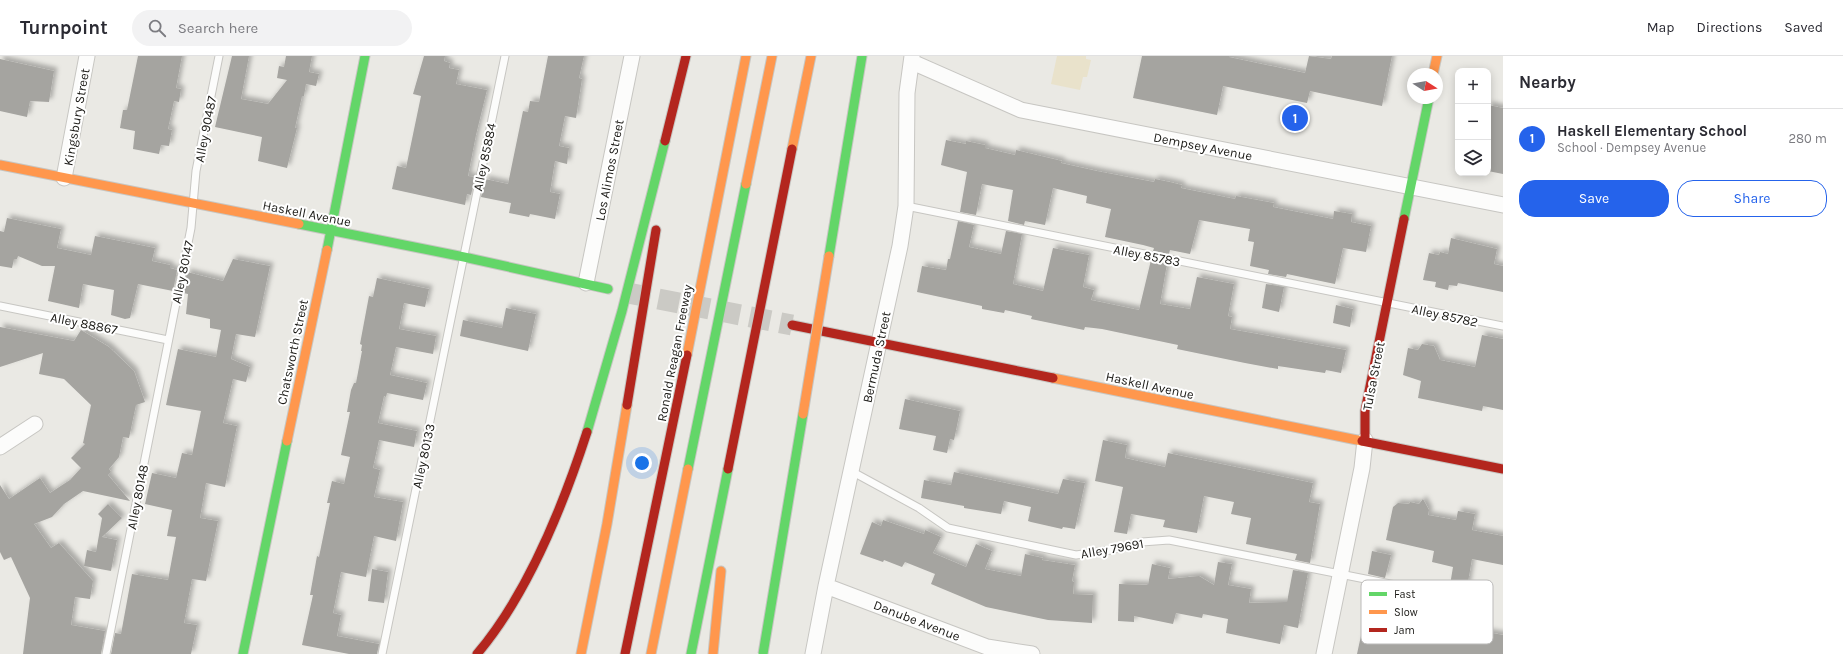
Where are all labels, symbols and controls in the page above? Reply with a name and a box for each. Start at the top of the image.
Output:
search box [132,10,412,46]
text: Turnpoint [20,17,108,39]
icon: search [146,17,168,39]
text: Search here [178,19,258,37]
text: Map [1647,19,1675,36]
text: Directions [1697,19,1762,36]
text: Saved [1784,19,1823,36]
street label: Kingsbury Street [61,67,92,167]
north arrow [1407,68,1443,104]
map controls [1455,68,1491,176]
button: + [1455,68,1491,104]
text: Nearby [1519,72,1576,92]
street label: Alley 90487 [192,95,219,163]
pin: 1 [1282,103,1308,133]
button: − [1455,104,1491,140]
street label: Los Alimos Street [592,118,627,222]
street label: Alley 85884 [470,122,499,192]
text: Haskell Elementary School [1557,122,1747,140]
street label: Dempsey Avenue [1152,130,1254,163]
text: 1 [1530,131,1534,146]
text: 280 m [1789,131,1827,146]
button: layers [1455,140,1491,176]
text: School · Dempsey Avenue [1557,140,1706,155]
button: Save [1519,180,1669,217]
button: Share [1677,180,1827,217]
street label: Haskell Avenue [261,198,353,229]
street label: Alley 80147 [169,239,196,305]
street label: Alley 85783 [1112,242,1182,269]
street label: Ronald Reagan Freeway [654,283,695,423]
street label: Chatsworth Street [274,298,311,406]
street label: Alley 85782 [1410,301,1479,330]
street label: Alley 88867 [49,310,119,337]
street label: Bermuda Street [859,310,894,404]
street label: Tulsa Street [1359,340,1388,412]
street label: Haskell Avenue [1104,369,1196,402]
street label: Alley 80133 [409,422,438,490]
your location [632,453,652,473]
street label: Alley 80148 [124,463,151,531]
street label: Alley 79691 [1080,536,1145,561]
legend [1361,580,1493,644]
text: Fast [1394,588,1415,601]
street label: Danube Avenue [871,597,963,644]
text: Slow [1394,606,1418,619]
text: Jam [1394,624,1415,637]

